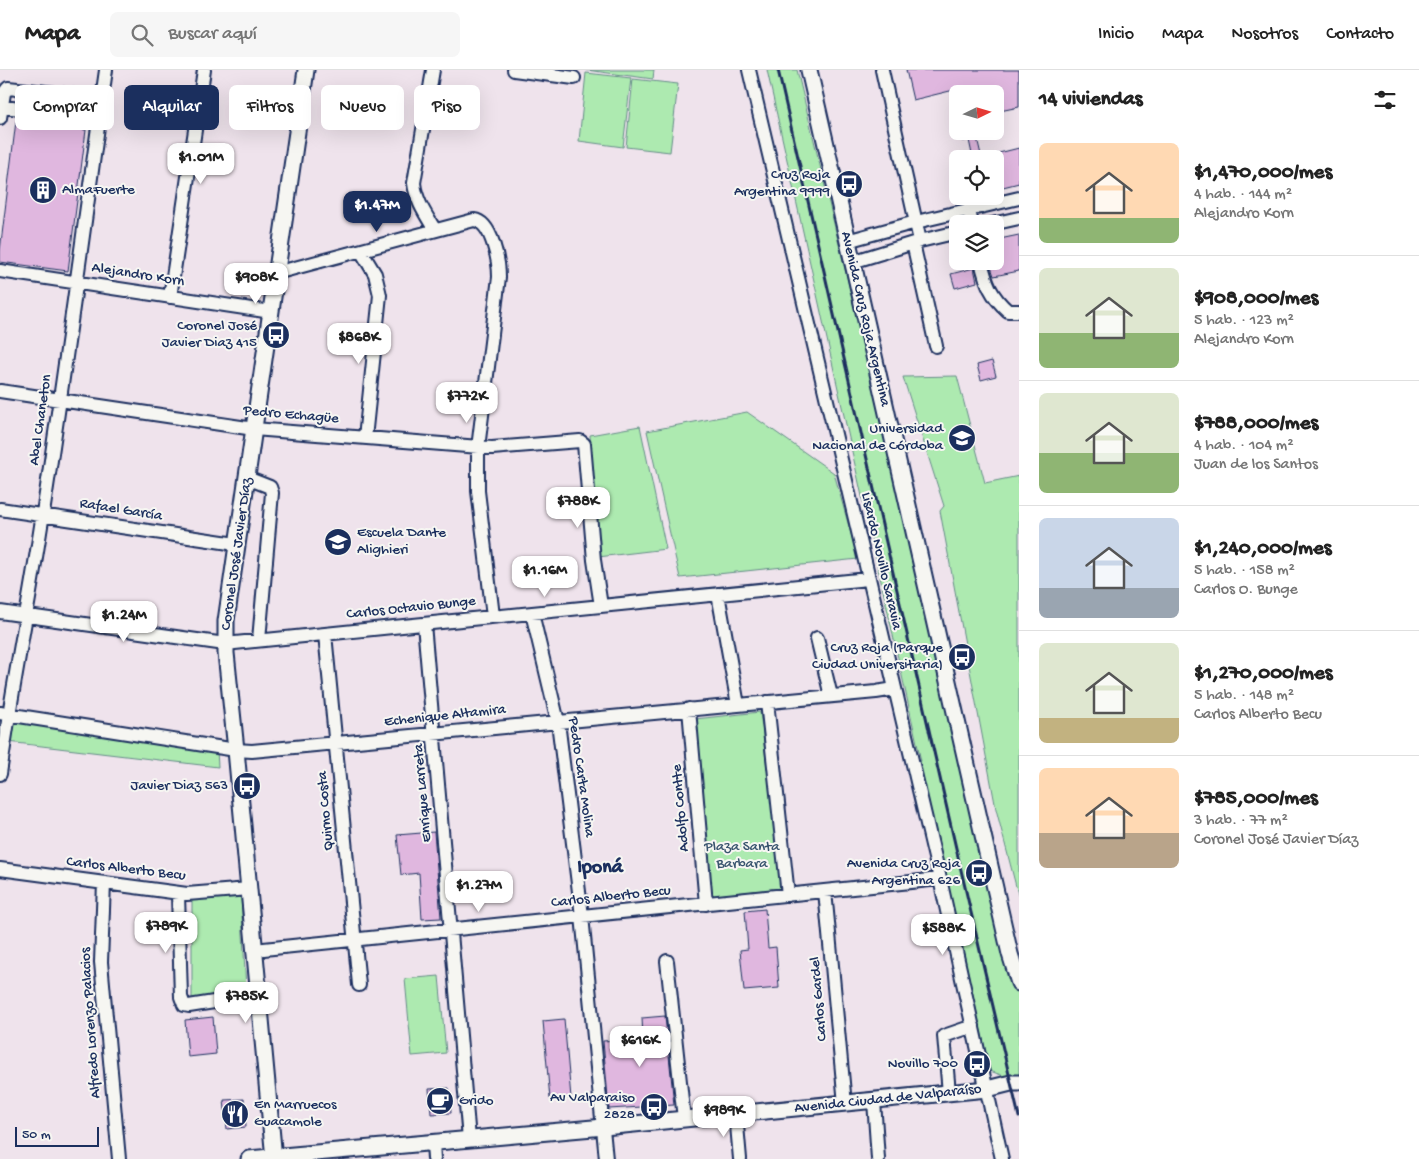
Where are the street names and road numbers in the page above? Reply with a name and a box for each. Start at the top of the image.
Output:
street label: Avenida Cruz Roja Argentina [836,230,894,409]
street label: Alejandro Korn [90,259,186,291]
street label: Abel Chaneton [26,373,56,467]
street label: Pedro Echagüe [242,402,340,428]
street label: Coronel José Javier Díaz [217,476,257,632]
street label: Lisardo Novillo Saravia [856,491,906,632]
street label: Rafael García [78,495,164,526]
street label: Carlos Octavio Bunge [346,592,477,624]
street label: Echenique Altamira [383,701,507,731]
street label: Pedro Carta Molina [563,715,598,839]
street label: Enrique Larreta [410,742,436,843]
street label: Adolfo Contte [668,763,694,852]
street label: Quirno Costa [313,770,338,852]
street label: Carlos Alberto Becu [65,853,187,885]
street label: Carlos Alberto Becu [550,882,672,912]
street label: Alfredo Lorenzo Palacios [77,946,105,1099]
street label: Carlos Gardel [806,956,832,1042]
street label: Avenida Ciudad de Valparaíso [794,1080,983,1118]

